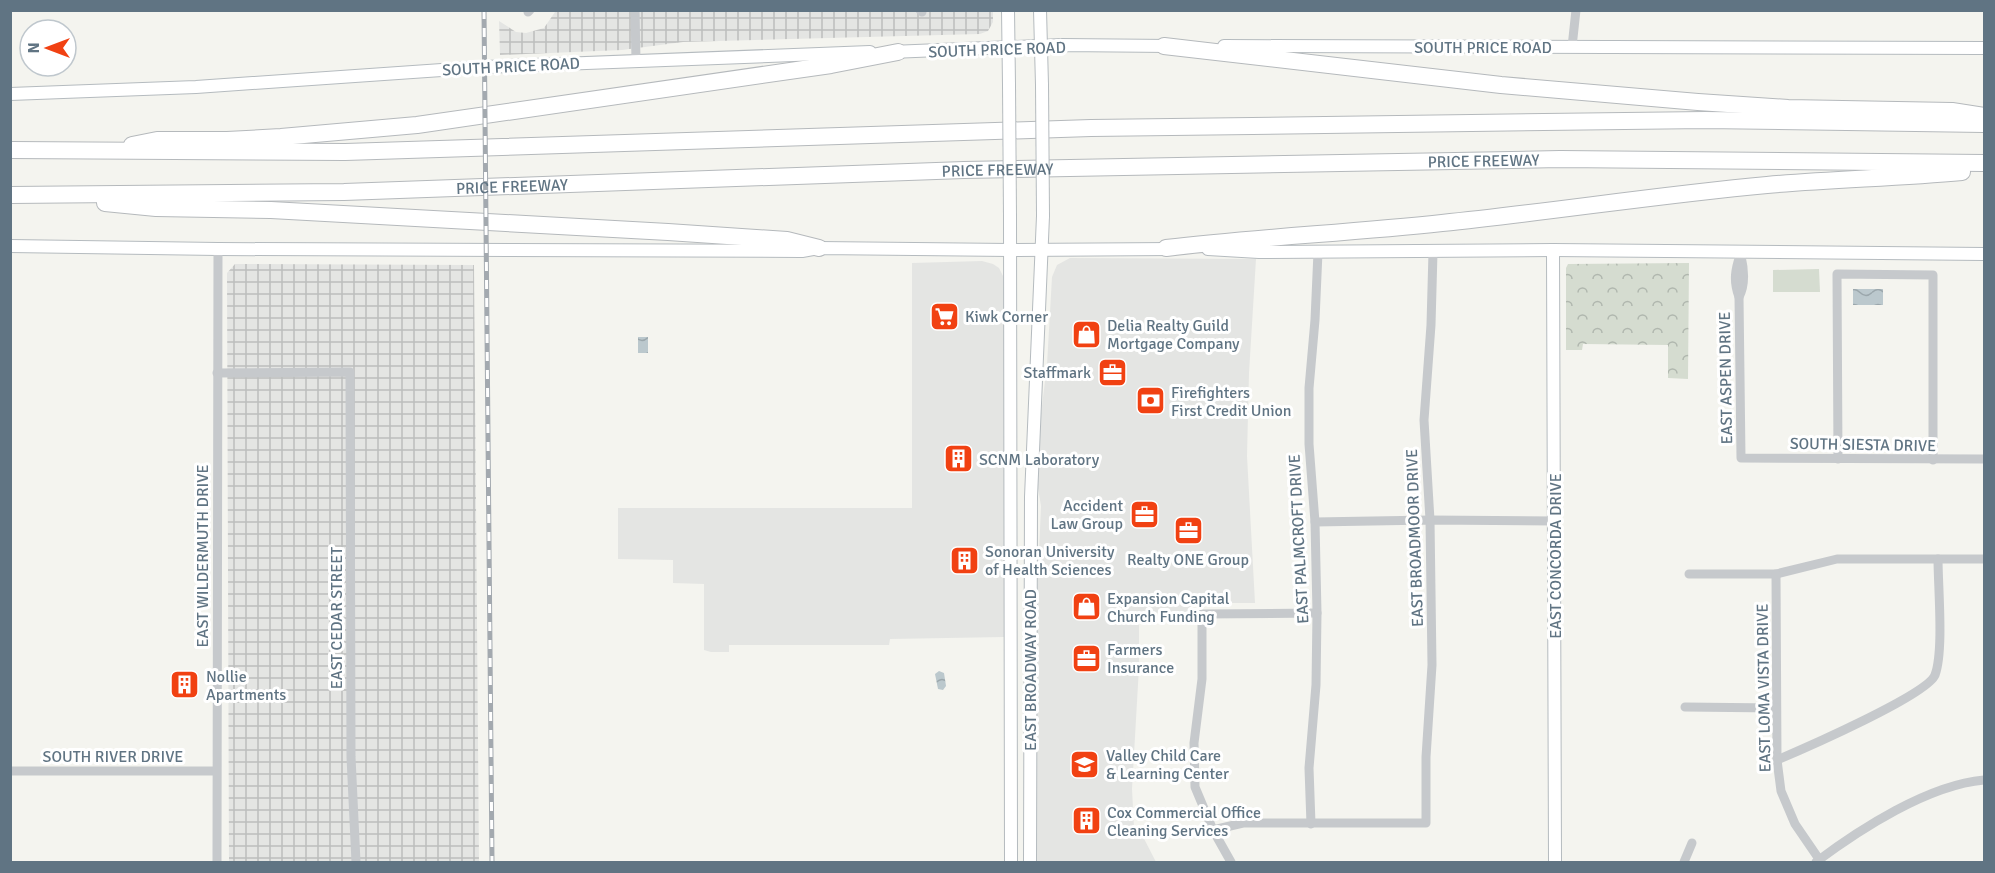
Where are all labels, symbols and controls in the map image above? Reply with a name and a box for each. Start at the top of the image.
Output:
north arrow [18,18,78,78]
street label: SOUTH PRICE ROAD [928,38,1066,62]
street label: SOUTH PRICE ROAD [1414,38,1552,58]
text: N [24,42,44,54]
street label: SOUTH PRICE ROAD [442,53,580,81]
street label: PRICE FREEWAY [1427,150,1540,172]
street label: PRICE FREEWAY [941,159,1054,182]
street label: PRICE FREEWAY [456,175,568,199]
supermarket icon: Kiwk Corner [928,300,960,332]
place label: Kiwk Corner [965,307,1048,327]
street label: EAST ASPEN DRIVE [1715,311,1737,445]
place label: Delia Realty Guild Mortgage Company [1107,316,1240,354]
shop icon: Delia Realty Guild Mortgage Company [1070,318,1102,350]
office icon: Staffmark [1096,356,1128,388]
place label: Staffmark [1023,363,1091,383]
place label: Firefighters First Credit Union [1171,383,1292,421]
bank icon: Firefighters First Credit Union [1134,385,1166,417]
street label: SOUTH SIESTA DRIVE [1790,434,1936,456]
building icon: SCNM Laboratory [942,443,974,475]
street label: EAST BROADMOOR DRIVE [1402,449,1428,627]
place label: SCNM Laboratory [979,450,1100,470]
street label: EAST PALMCROFT DRIVE [1285,454,1313,624]
street label: EAST WILDERMUTH DRIVE [193,465,213,647]
street label: EAST CONCORDA DRIVE [1546,473,1566,639]
place label: Accident Law Group [1050,496,1123,534]
office icon: Accident Law Group [1128,498,1160,530]
office icon: Realty ONE Group [1172,515,1204,547]
place label: Sonoran University of Health Sciences [985,542,1115,580]
building icon: Sonoran University of Health Sciences [948,544,980,576]
street label: EAST CEDAR STREET [327,547,347,689]
place label: Realty ONE Group [1127,550,1249,570]
street label: EAST BROADWAY ROAD [1021,589,1041,751]
place label: Expansion Capital Church Funding [1107,589,1230,627]
shop icon: Expansion Capital Church Funding [1070,591,1102,623]
street label: EAST LOMA VISTA DRIVE [1753,603,1775,773]
place label: Farmers Insurance [1107,640,1174,678]
office icon: Farmers Insurance [1070,642,1102,674]
place label: Nollie Apartments [206,667,286,705]
building icon: Nollie Apartments [169,669,201,701]
place label: Valley Child Care & Learning Center [1106,746,1229,784]
street label: SOUTH RIVER DRIVE [43,747,183,767]
school or university icon: Valley Child Care & Learning Center [1069,748,1101,780]
place label: Cox Commercial Office Cleaning Services [1107,803,1261,841]
building icon: Cox Commercial Office Cleaning Services [1070,805,1102,837]

